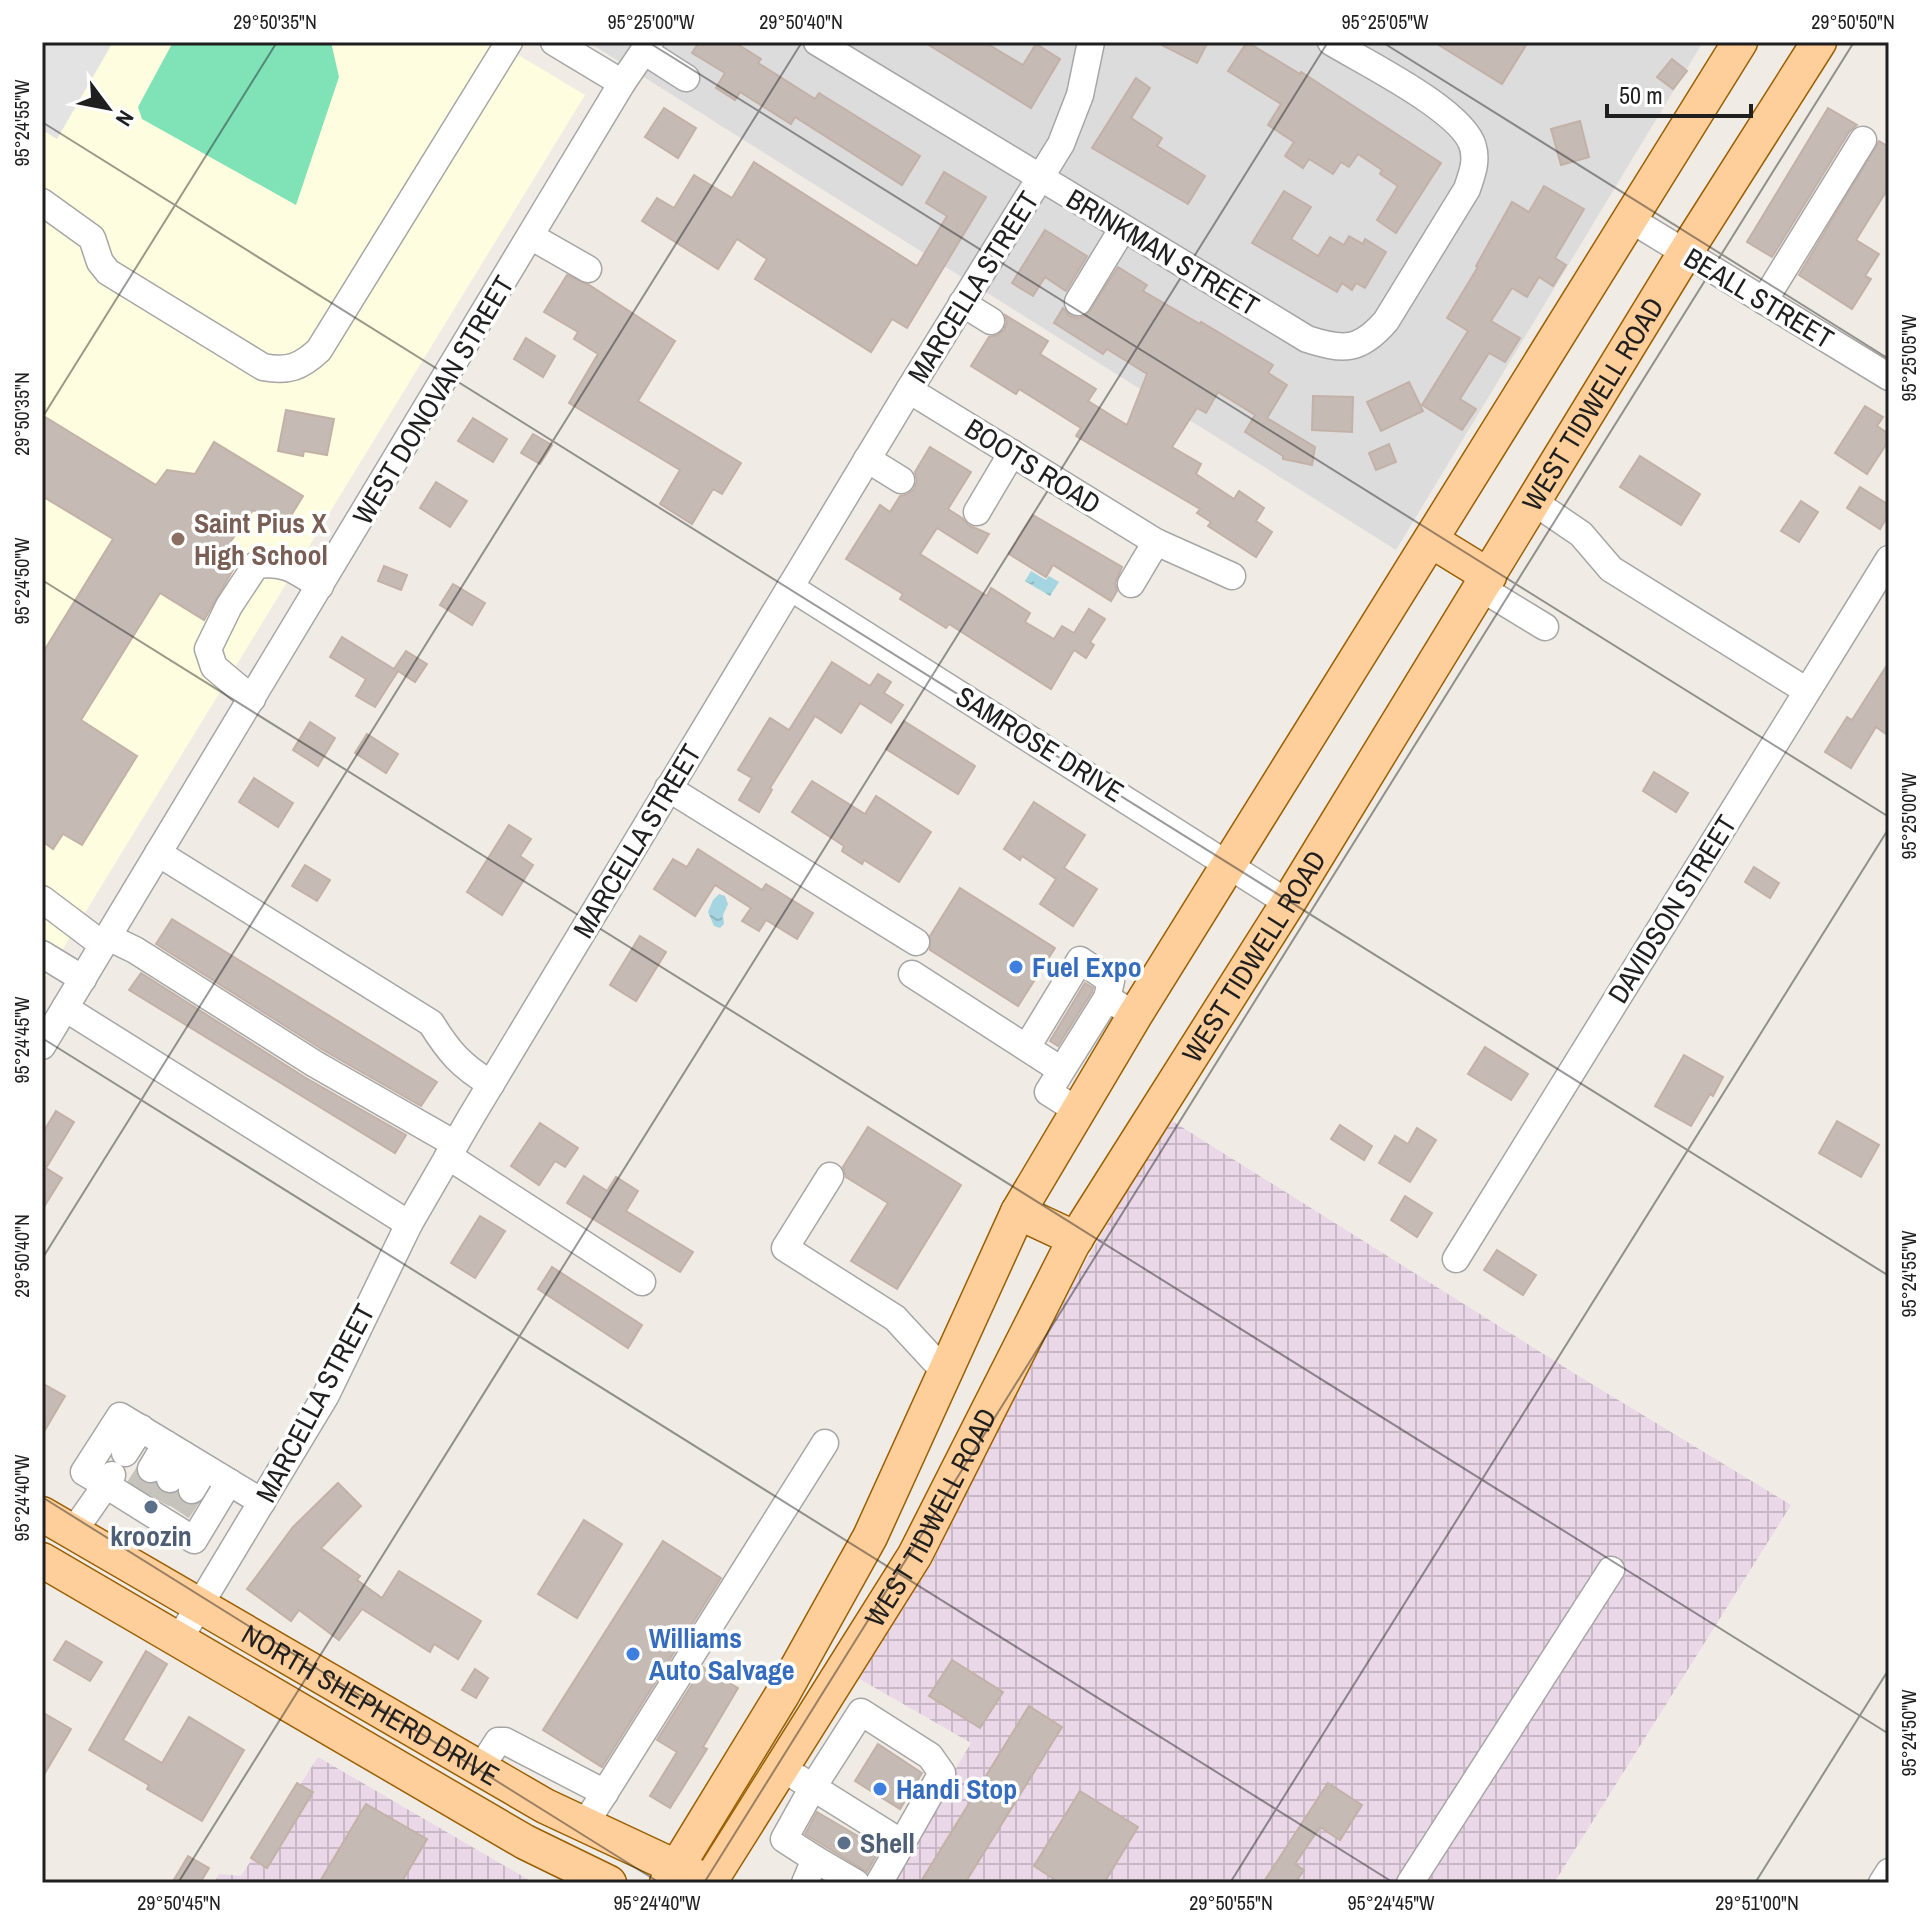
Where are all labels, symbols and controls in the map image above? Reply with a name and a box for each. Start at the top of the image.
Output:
text: 29°50'35"N [233,8,317,35]
text: 95°25'00"W [607,8,695,35]
text: 29°50'40"N [759,8,843,35]
text: 95°25'05"W [1341,8,1429,35]
text: 29°50'50"N [1811,8,1895,35]
north arrow [68,68,148,148]
scale bar [1607,68,1751,118]
text: 95°24'55"W [8,79,35,167]
text: 50 m [1619,79,1663,111]
text: N [109,105,141,132]
street label: BRINKMAN STREET [1060,180,1266,324]
street label: MARCELLA STREET [899,184,1047,390]
street label: BEALL STREET [1677,239,1841,357]
street label: WEST DONOVAN STREET [344,269,522,531]
street label: WEST TIDWELL ROAD [1513,290,1672,518]
text: 95°25'05"W [1895,314,1922,402]
text: 29°50'35"N [8,372,35,456]
street label: BOOTS ROAD [958,409,1108,523]
place label: Saint Pius X High School [194,504,328,574]
marker: Saint Pius X High School [169,530,187,548]
text: 95°24'50"W [8,537,35,625]
street label: SAMROSE DRIVE [949,677,1131,811]
street label: MARCELLA STREET [564,737,710,945]
text: 95°25'00"W [1895,772,1922,860]
street label: DAVIDSON STREET [1599,808,1745,1010]
street label: WEST TIDWELL ROAD [1173,843,1335,1070]
place label: Fuel Expo [1032,948,1142,986]
marker: Fuel Expo [1007,958,1025,976]
text: 95°24'45"W [8,996,35,1084]
text: 29°50'40"N [8,1214,35,1298]
text: 95°24'55"W [1895,1230,1922,1318]
street label: MARCELLA STREET [247,1297,383,1509]
street label: WEST TIDWELL ROAD [856,1402,1005,1634]
text: 95°24'40"W [8,1454,35,1542]
marker: kroozin [142,1498,160,1516]
place label: kroozin [110,1517,192,1555]
street label: NORTH SHEPHERD DRIVE [235,1615,506,1794]
place label: Williams Auto Salvage [649,1619,794,1689]
marker: Williams Auto Salvage [624,1645,642,1663]
text: 95°24'50"W [1895,1689,1922,1777]
place label: Handi Stop [896,1770,1017,1808]
marker: Handi Stop [871,1780,889,1798]
place label: Shell [860,1824,915,1862]
marker: Shell [835,1834,853,1852]
text: 29°50'45"N [137,1889,221,1916]
text: 95°24'40"W [613,1889,701,1916]
text: 29°50'55"N [1189,1889,1273,1916]
text: 95°24'45"W [1347,1889,1435,1916]
text: 29°51'00"N [1715,1889,1799,1916]

